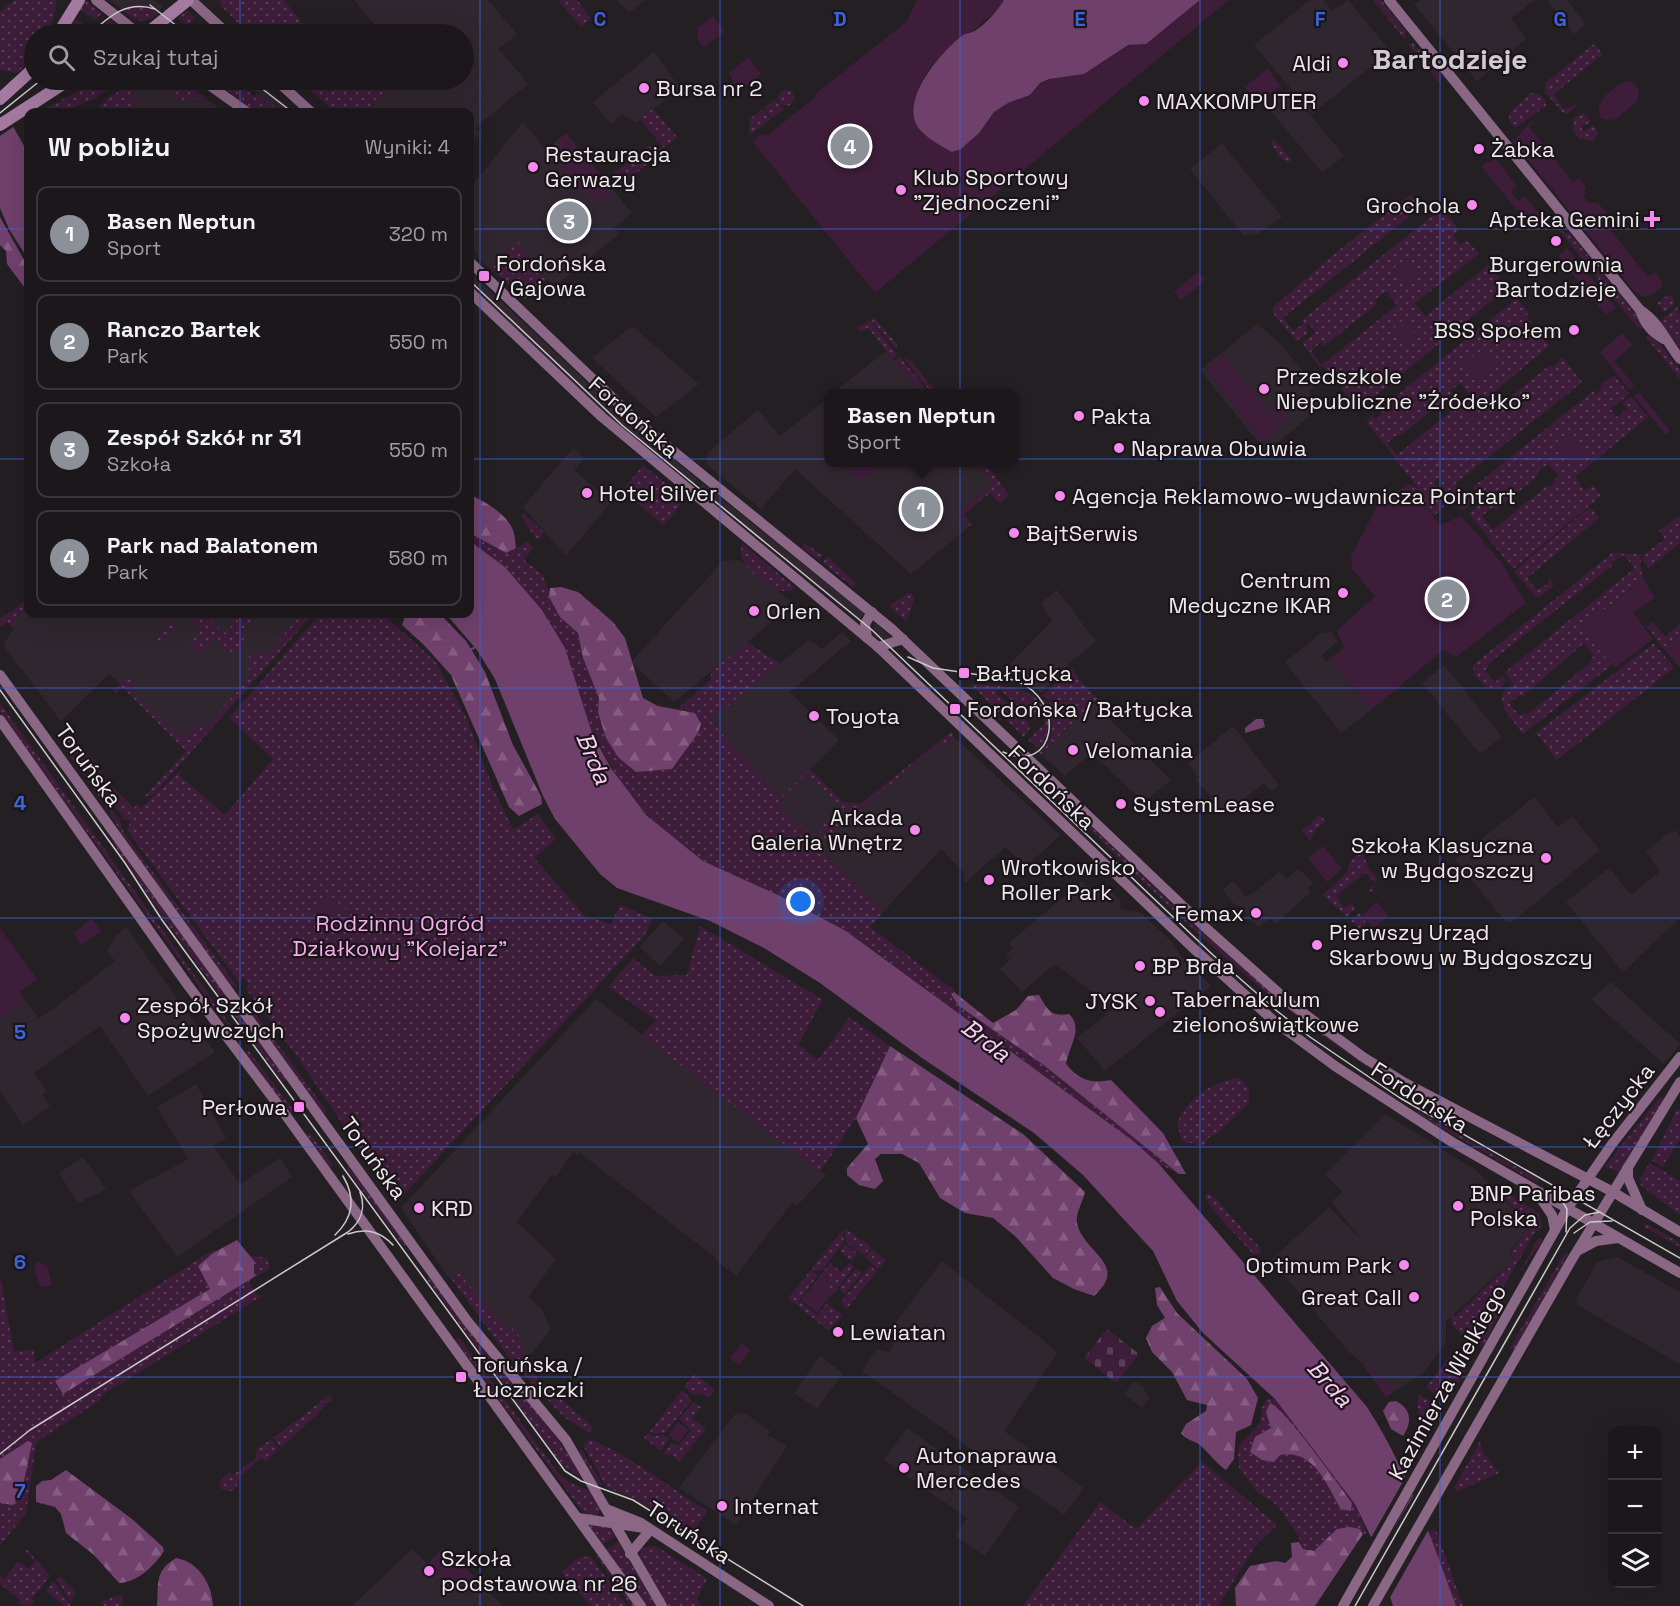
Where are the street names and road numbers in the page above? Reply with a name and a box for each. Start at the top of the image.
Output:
street label: Fordońska [583,370,685,464]
street label: Toruńska [50,718,129,812]
street label: Fordońska [1003,739,1102,836]
street label: Fordońska [1366,1055,1474,1139]
street label: Łęczycka [1576,1057,1660,1155]
street label: Toruńska [335,1111,414,1205]
street label: Kazimierza Wielkiego [1382,1279,1512,1485]
street label: Toruńska [641,1494,737,1570]

